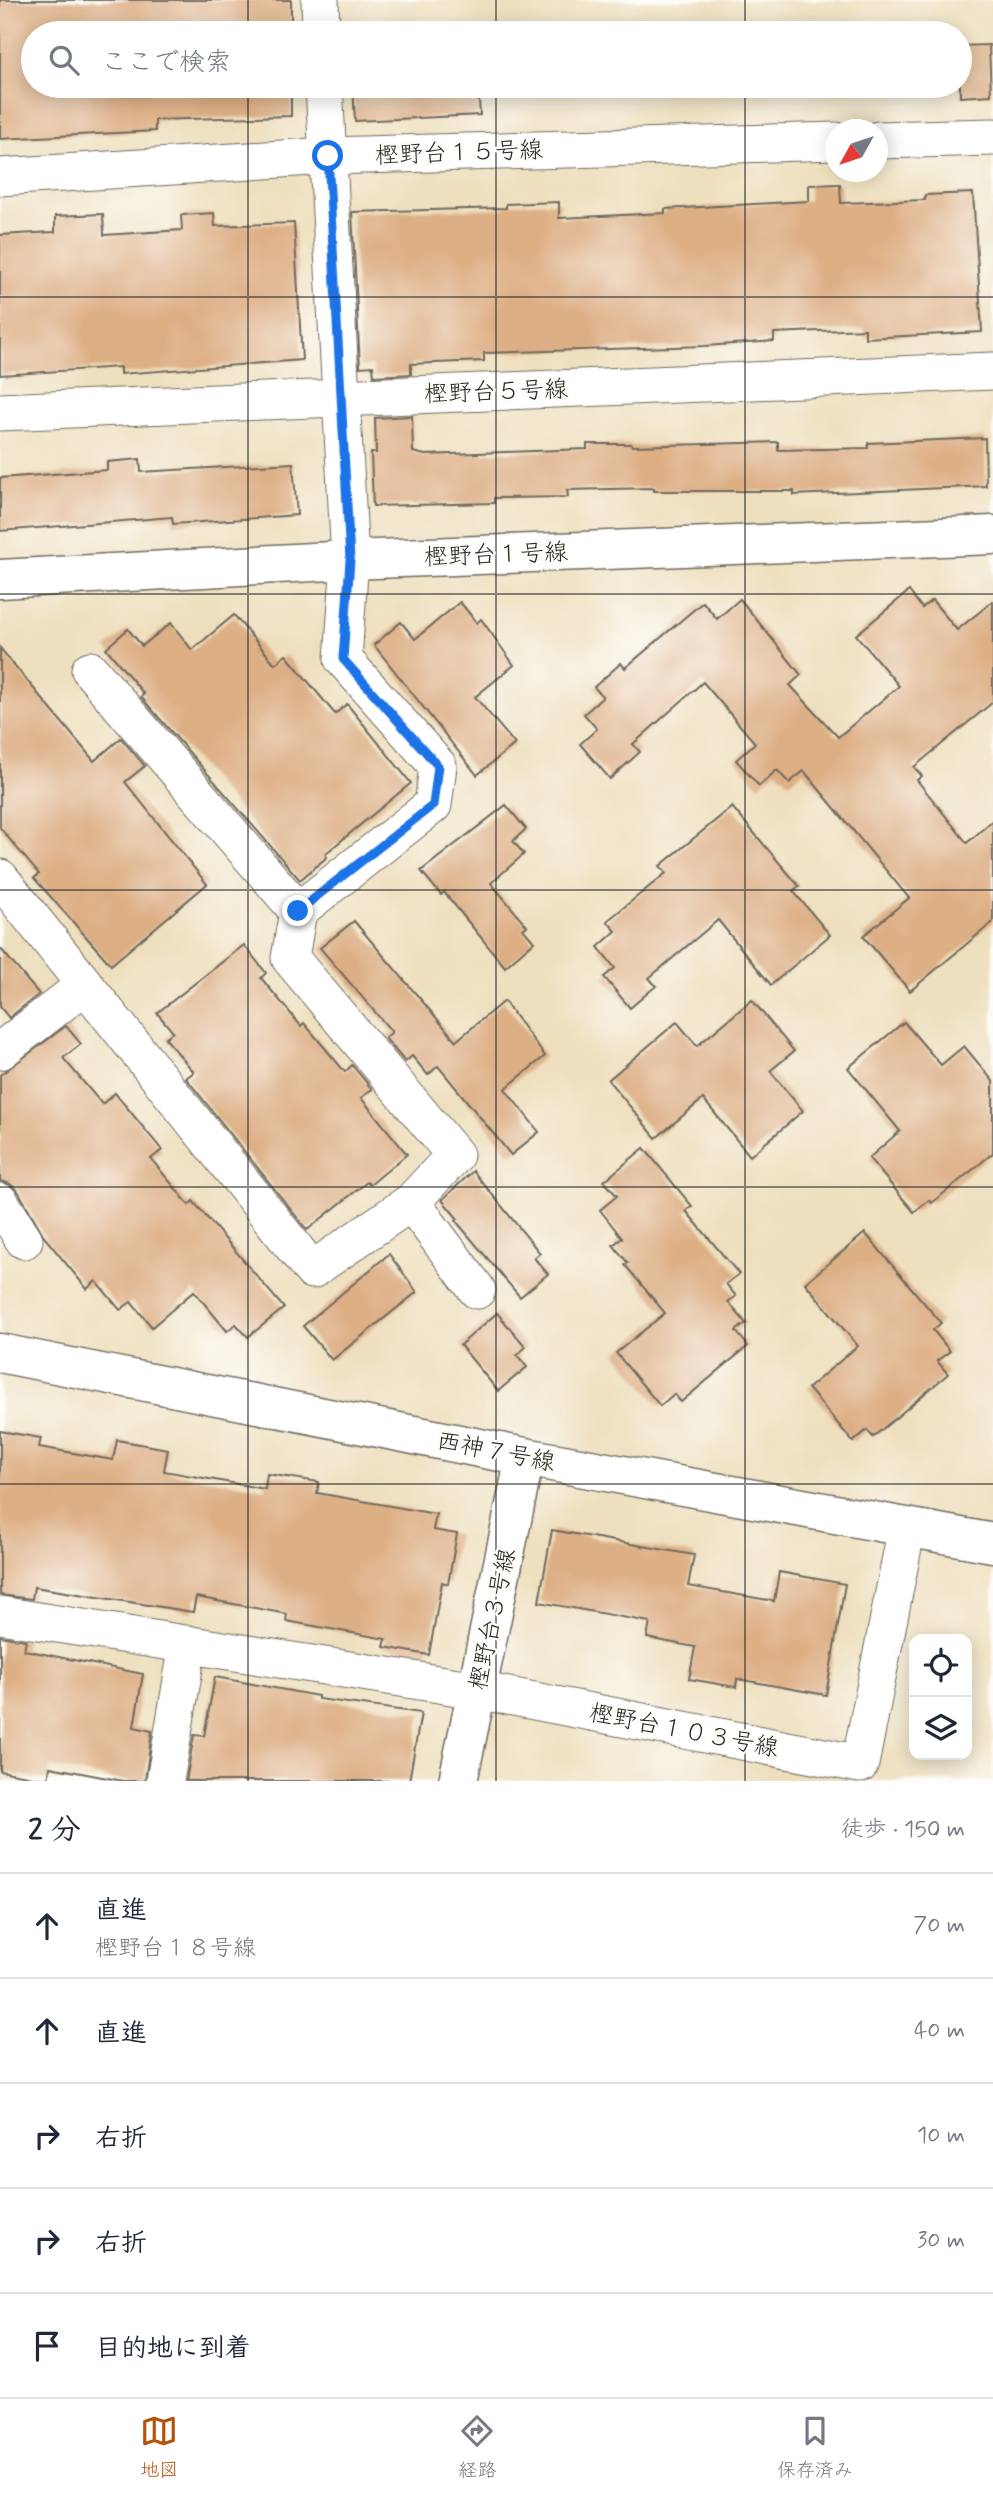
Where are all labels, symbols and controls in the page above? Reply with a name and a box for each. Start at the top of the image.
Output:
search box [21,21,972,98]
icon: search [45,41,83,79]
text: ここで検索 [101,46,231,80]
north arrow [825,119,888,182]
street label: 樫野台１５号線 [375,135,544,172]
route start [312,140,343,171]
street label: 樫野台５号線 [424,374,569,411]
street label: 樫野台１号線 [424,537,569,574]
route end [282,895,313,926]
street label: 西神７号線 [434,1426,558,1479]
street label: 樫野台３号線 [463,1546,524,1693]
map controls [909,1634,972,1760]
button: locate [909,1634,972,1697]
button: layers [909,1697,972,1760]
street label: 樫野台１０３号線 [587,1698,781,1765]
text: 2 分 [28,1811,81,1850]
text: 徒歩 · 150 m [840,1815,965,1845]
text: 直進 [95,1894,147,1928]
icon: ahead [28,1907,66,1945]
text: 70 m [913,1911,965,1941]
text: 樫野台１８号線 [95,1934,256,1964]
icon: ahead [28,2012,66,2050]
text: 40 m [914,2016,965,2046]
text: 直進 [95,2017,147,2051]
icon: right [28,2117,66,2155]
text: 10 m [917,2121,965,2151]
text: 右折 [95,2122,147,2156]
icon: right [28,2222,66,2260]
text: 30 m [917,2226,965,2256]
text: 右折 [95,2227,147,2261]
icon: arrive [28,2327,66,2365]
text: 目的地に到着 [95,2332,251,2366]
tab: 地図 [140,2412,178,2483]
tab: 経路 [458,2412,497,2483]
tab: 保存済み [777,2412,853,2483]

